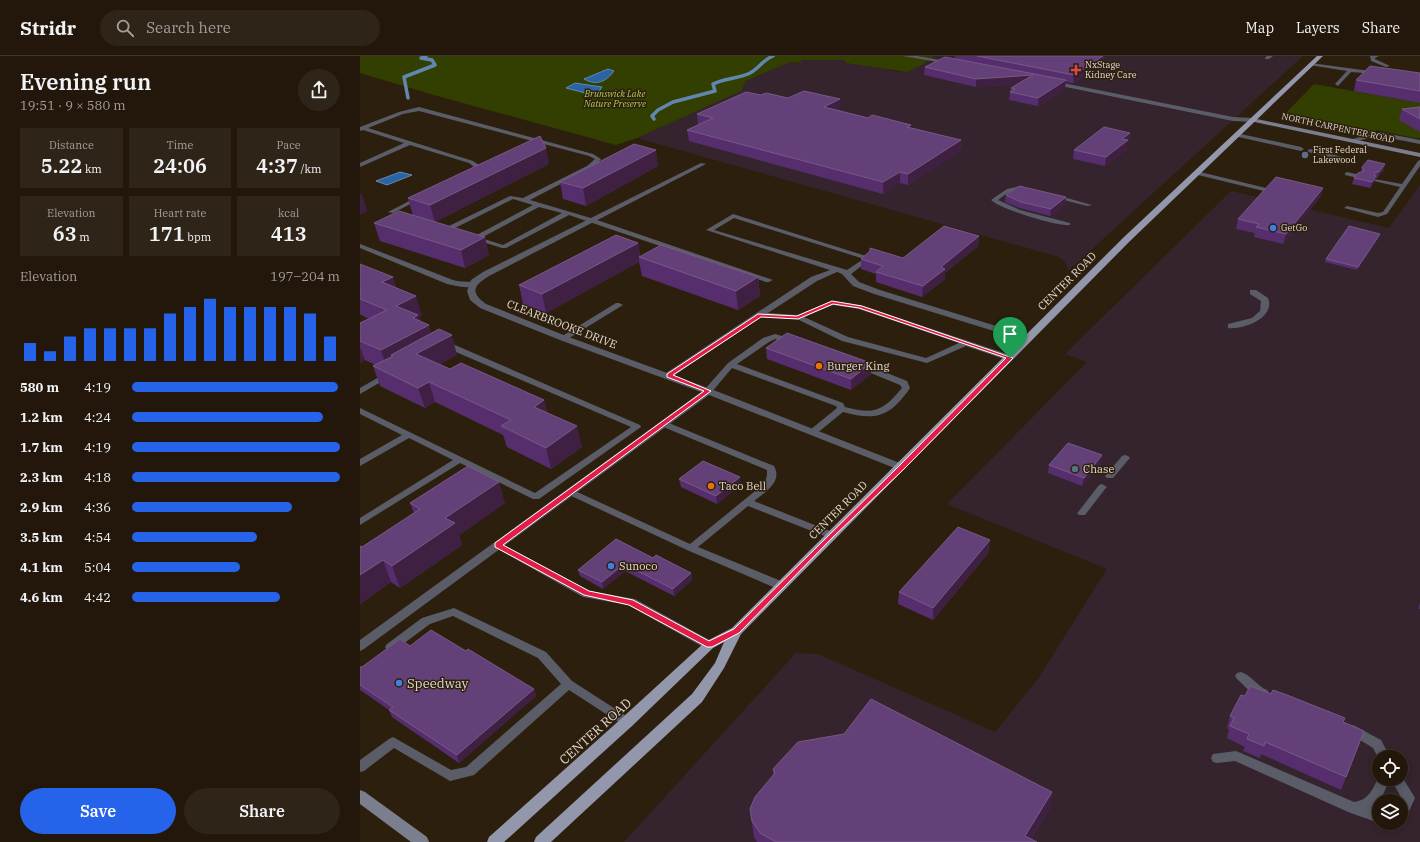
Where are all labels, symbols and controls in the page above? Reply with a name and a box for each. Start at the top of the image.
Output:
search box [100,10,380,46]
text: Stridr [20,16,76,40]
icon: search [114,17,136,39]
text: Search here [146,18,231,37]
text: Map [1246,19,1274,37]
text: Layers [1296,19,1340,37]
text: Share [1362,19,1400,37]
place label: NxStage Kidney Care [1085,59,1137,80]
marker: NxStage Kidney Care [1070,64,1082,76]
text: Evening run [20,67,151,96]
button: share [298,69,340,111]
park label: Brunswick Lake Nature Preserve [583,88,646,109]
text: 19:51 · 9 × 580 m [20,97,126,114]
street label: NORTH CARPENTER ROAD [1281,110,1396,145]
text: Distance [49,138,94,152]
text: Time [166,138,194,152]
text: Pace [277,138,301,152]
place label: First Federal Lakewood [1313,144,1367,165]
marker: First Federal Lakewood [1300,150,1310,160]
text: 5.22 [41,152,82,179]
text: 24:06 [153,152,207,179]
text: 4:37 [256,152,298,179]
text: km [82,162,102,176]
text: /km [298,162,321,176]
text: Elevation [47,206,96,220]
text: Heart rate [154,206,206,220]
text: kcal [278,206,299,220]
text: 63 [53,220,77,247]
text: 171 [149,220,185,247]
text: 413 [271,220,307,247]
place label: GetGo [1281,222,1307,233]
marker: GetGo [1268,223,1278,233]
text: m [77,230,90,244]
text: bpm [185,230,211,244]
street label: CENTER ROAD [1035,249,1099,313]
text: Elevation [20,268,77,285]
text: 197–204 m [270,268,340,285]
street label: CLEARBROOKE DRIVE [505,297,619,351]
pin [993,317,1027,358]
icon: arrive [999,323,1021,345]
place label: Burger King [827,359,889,373]
marker: Burger King [814,361,824,371]
text: 580 m [20,379,59,396]
text: 4:19 [84,379,111,396]
text: 1.2 km [20,409,63,426]
text: 4:24 [84,409,111,426]
text: 1.7 km [20,439,63,456]
text: 4:19 [84,439,111,456]
place label: Chase [1083,462,1114,476]
marker: Chase [1070,464,1080,474]
text: 2.3 km [20,469,63,486]
text: 4:18 [84,469,111,486]
street label: CENTER ROAD [806,478,870,542]
place label: Taco Bell [719,479,766,493]
marker: Taco Bell [706,481,716,491]
text: 2.9 km [20,499,63,516]
text: 4:36 [84,499,111,516]
text: 3.5 km [20,529,63,546]
text: 4:54 [84,529,111,546]
text: 4.1 km [20,559,63,576]
text: 5:04 [84,559,111,576]
place label: Sunoco [619,559,657,573]
marker: Sunoco [606,561,616,571]
text: 4.6 km [20,589,63,606]
text: 4:42 [84,589,111,606]
place label: Speedway [407,675,469,692]
marker: Speedway [394,678,404,688]
street label: CENTER ROAD [556,695,635,768]
map controls [1372,750,1408,830]
button: locate [1372,750,1408,786]
button: Save [20,788,176,834]
button: Share [184,788,340,834]
button: layers [1372,794,1408,830]

